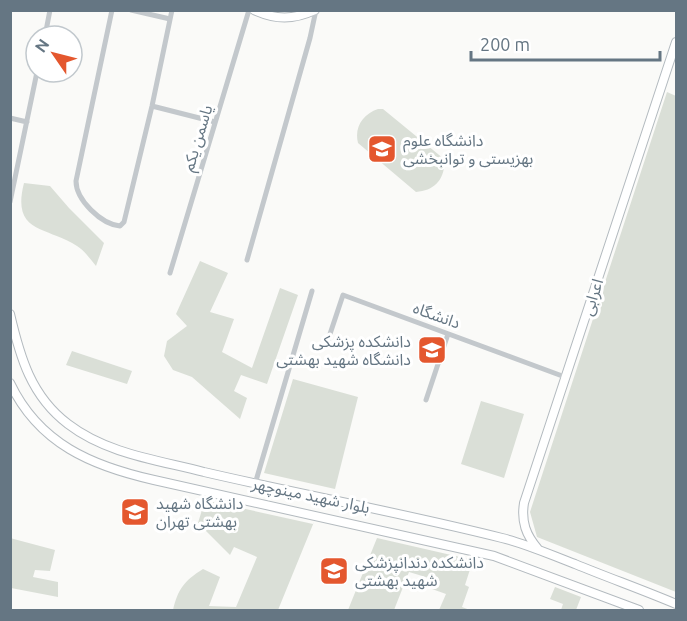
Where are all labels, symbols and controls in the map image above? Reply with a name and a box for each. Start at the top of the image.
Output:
north arrow [24,24,84,84]
scale bar [471,24,660,62]
text: 200 m [480,34,530,54]
text: N [31,35,53,55]
street label: یاسمن یکم [178,103,219,175]
place label: دانشگاه علوم بهزیستی و توانبخشی [403,131,533,168]
school or university icon: دانشگاه علوم بهزیستی و توانبخشی [366,133,398,165]
street label: اعرابی [578,276,607,318]
street label: دانشگاه [411,298,463,332]
place label: دانشکده پزشکی دانشگاه شهید بهشتی [276,332,411,369]
school or university icon: دانشکده پزشکی دانشگاه شهید بهشتی [416,334,448,366]
street label: بلوار شهید مینوچهر [249,474,372,518]
place label: دانشگاه شهید بهشتی تهران [156,494,243,531]
school or university icon: دانشگاه شهید بهشتی تهران [119,496,151,528]
place label: دانشکده دندانپزشکی شهید بهشتی [355,553,484,590]
school or university icon: دانشکده دندانپزشکی شهید بهشتی [318,555,350,587]

